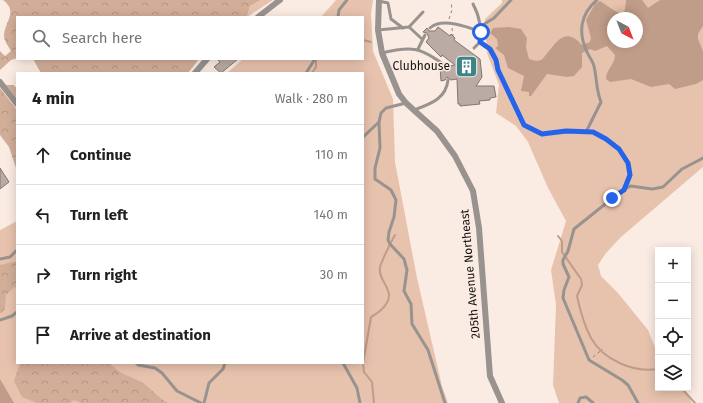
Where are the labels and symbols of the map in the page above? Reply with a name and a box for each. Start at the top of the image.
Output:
north arrow [607,12,643,48]
route start [472,23,490,41]
building icon: Clubhouse [453,53,479,79]
place label: Clubhouse [393,59,450,73]
route end [603,189,621,207]
street label: 205th Avenue Northeast [457,208,483,339]

